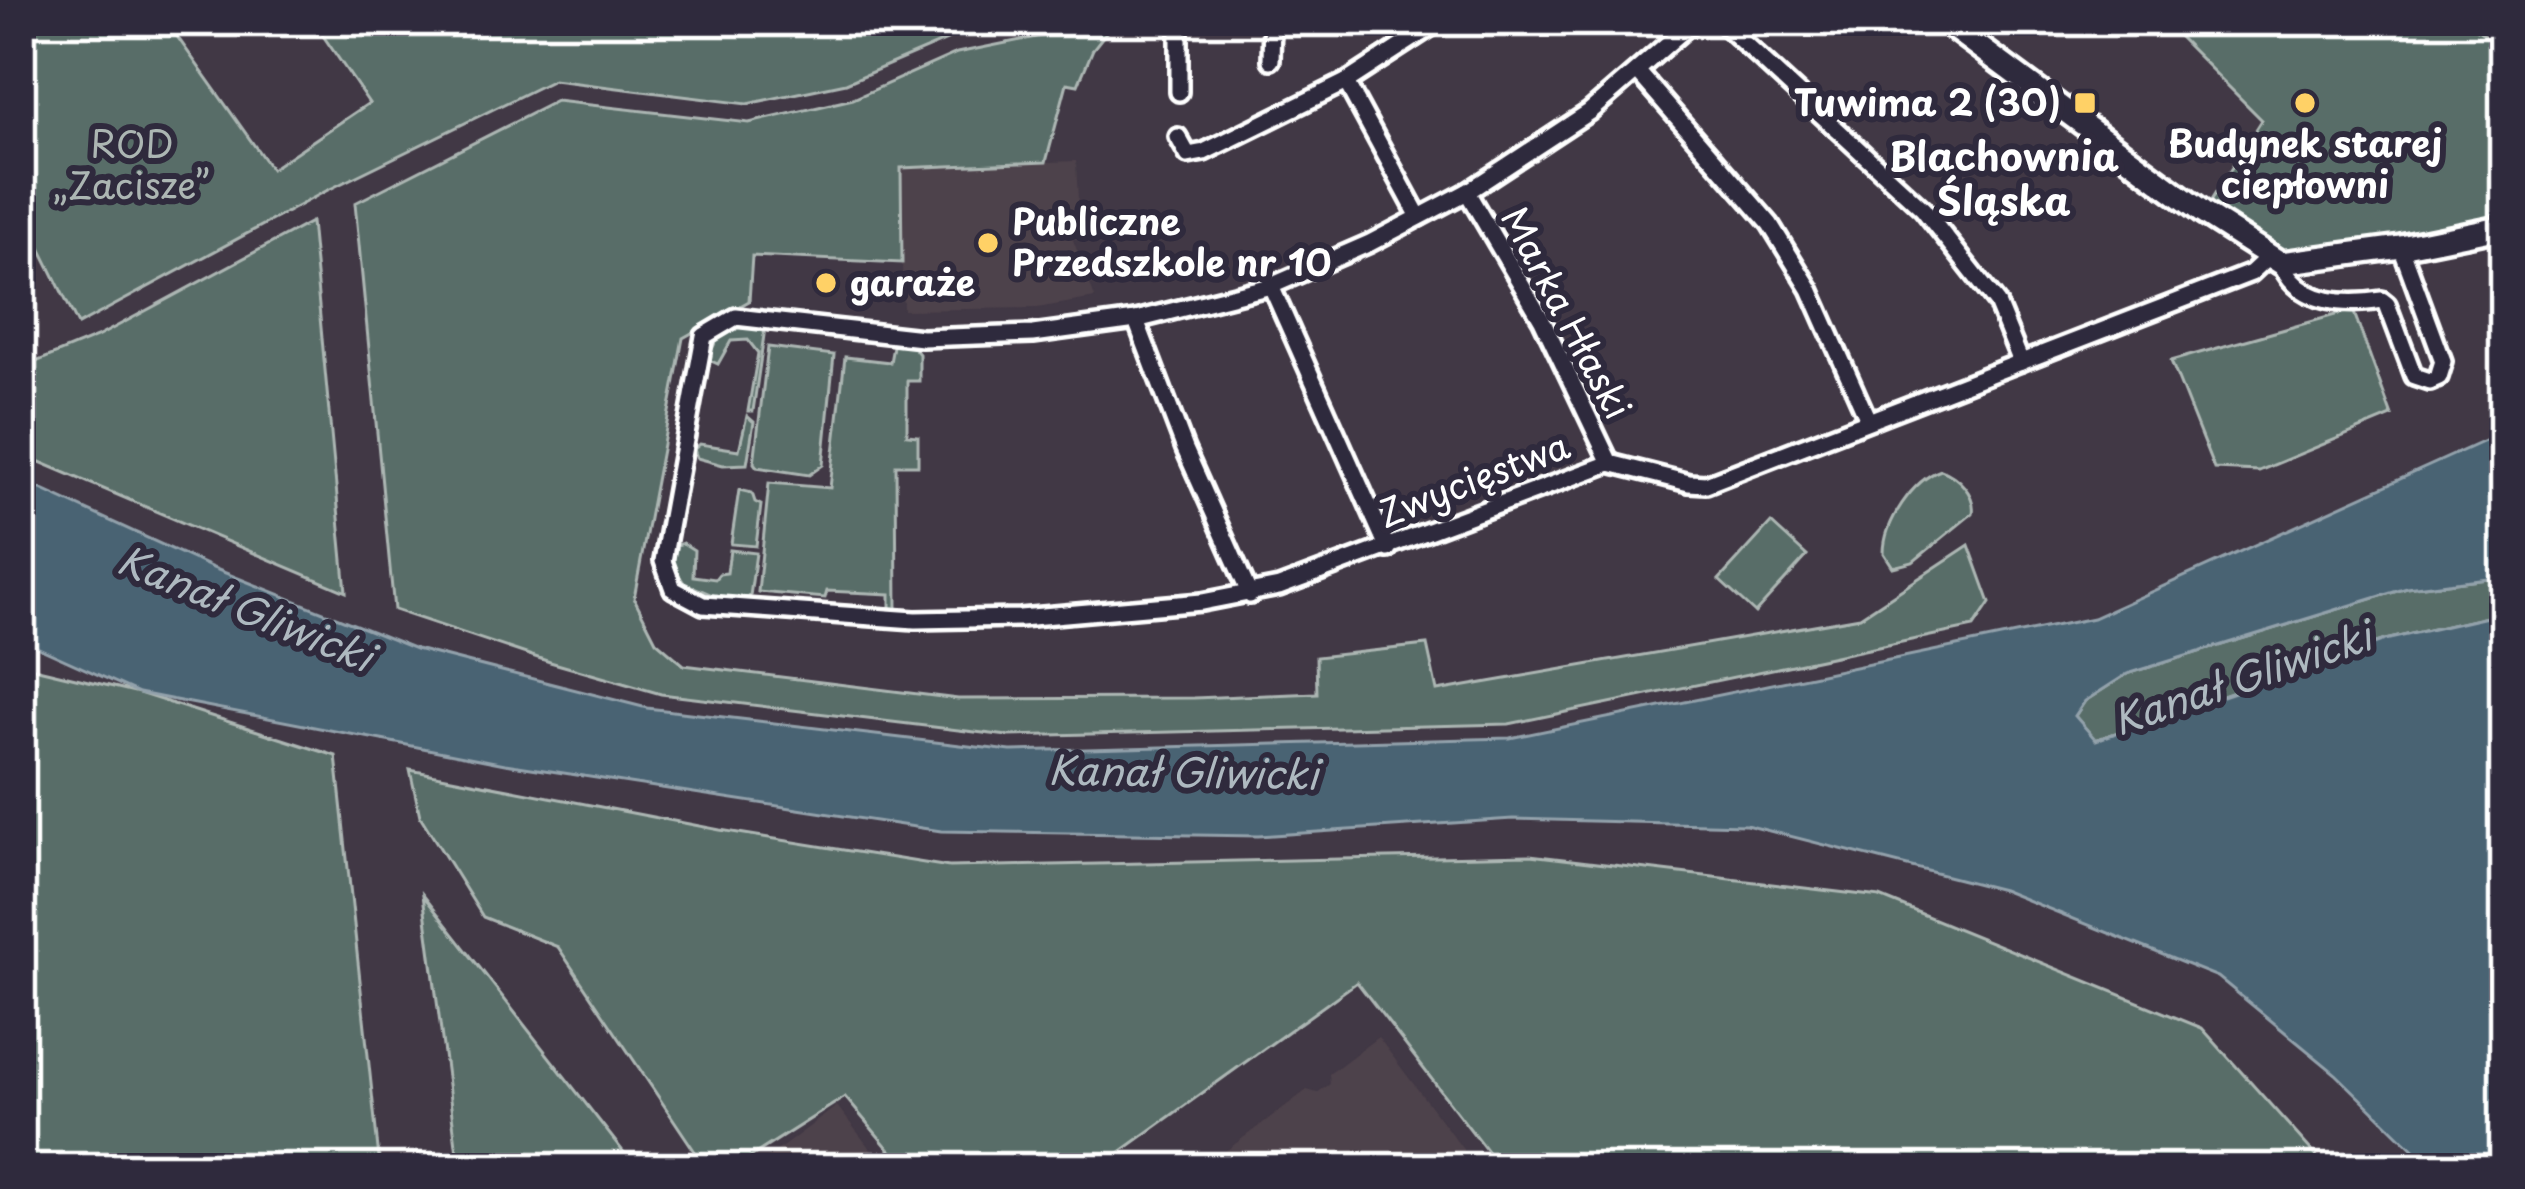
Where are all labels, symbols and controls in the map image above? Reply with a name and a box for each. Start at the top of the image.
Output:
place label: Tuwima 2 (30) [1794,74,2061,128]
marker: Tuwima 2 (30) [2072,90,2098,116]
marker: Budynek starej ciepłowni [2292,90,2318,116]
place label: Budynek starej ciepłowni [2168,115,2442,210]
park label: ROD „Zacisze” [54,116,210,211]
district label: Blachownia Śląska [1889,125,2120,229]
place label: Publiczne Przedszkole nr 10 [1012,193,1331,288]
street label: Marka Hłaski [1489,196,1646,428]
marker: Publiczne Przedszkole nr 10 [975,230,1001,256]
place label: garaże [850,254,975,308]
marker: garaże [813,270,839,296]
street label: Zwycięstwa [1370,417,1577,539]
water label: Kanał Gliwicki [110,529,387,687]
water label: Kanał Gliwicki [2104,603,2383,749]
water label: Kanał Gliwicki [1047,739,1324,802]

